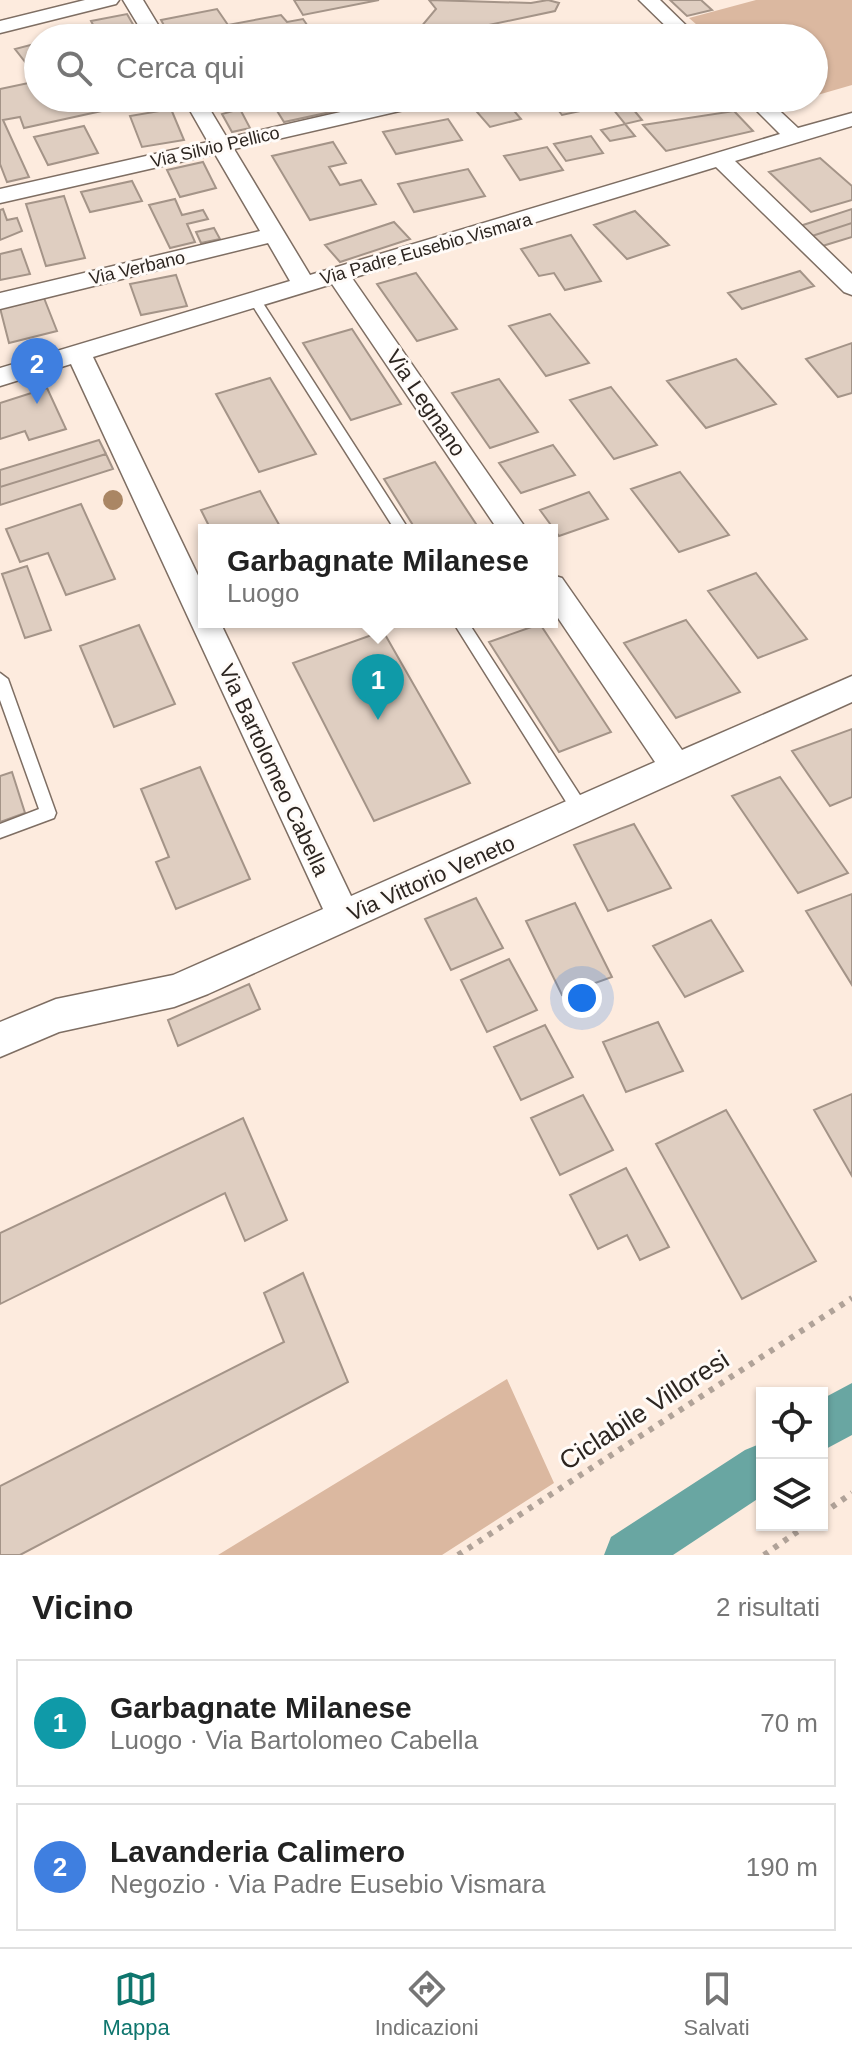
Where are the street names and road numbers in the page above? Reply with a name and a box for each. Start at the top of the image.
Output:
street label: Via Silvio Pellico [149,122,281,172]
street label: Via Padre Eusebio Vismara [318,209,535,289]
street label: Via Verbano [87,247,187,289]
street label: Via Legnano [381,345,471,461]
street label: Via Bartolomeo Cabella [214,660,334,881]
street label: Via Vittorio Veneto [344,830,518,926]
street label: Ciclabile Villoresi [554,1344,734,1476]

